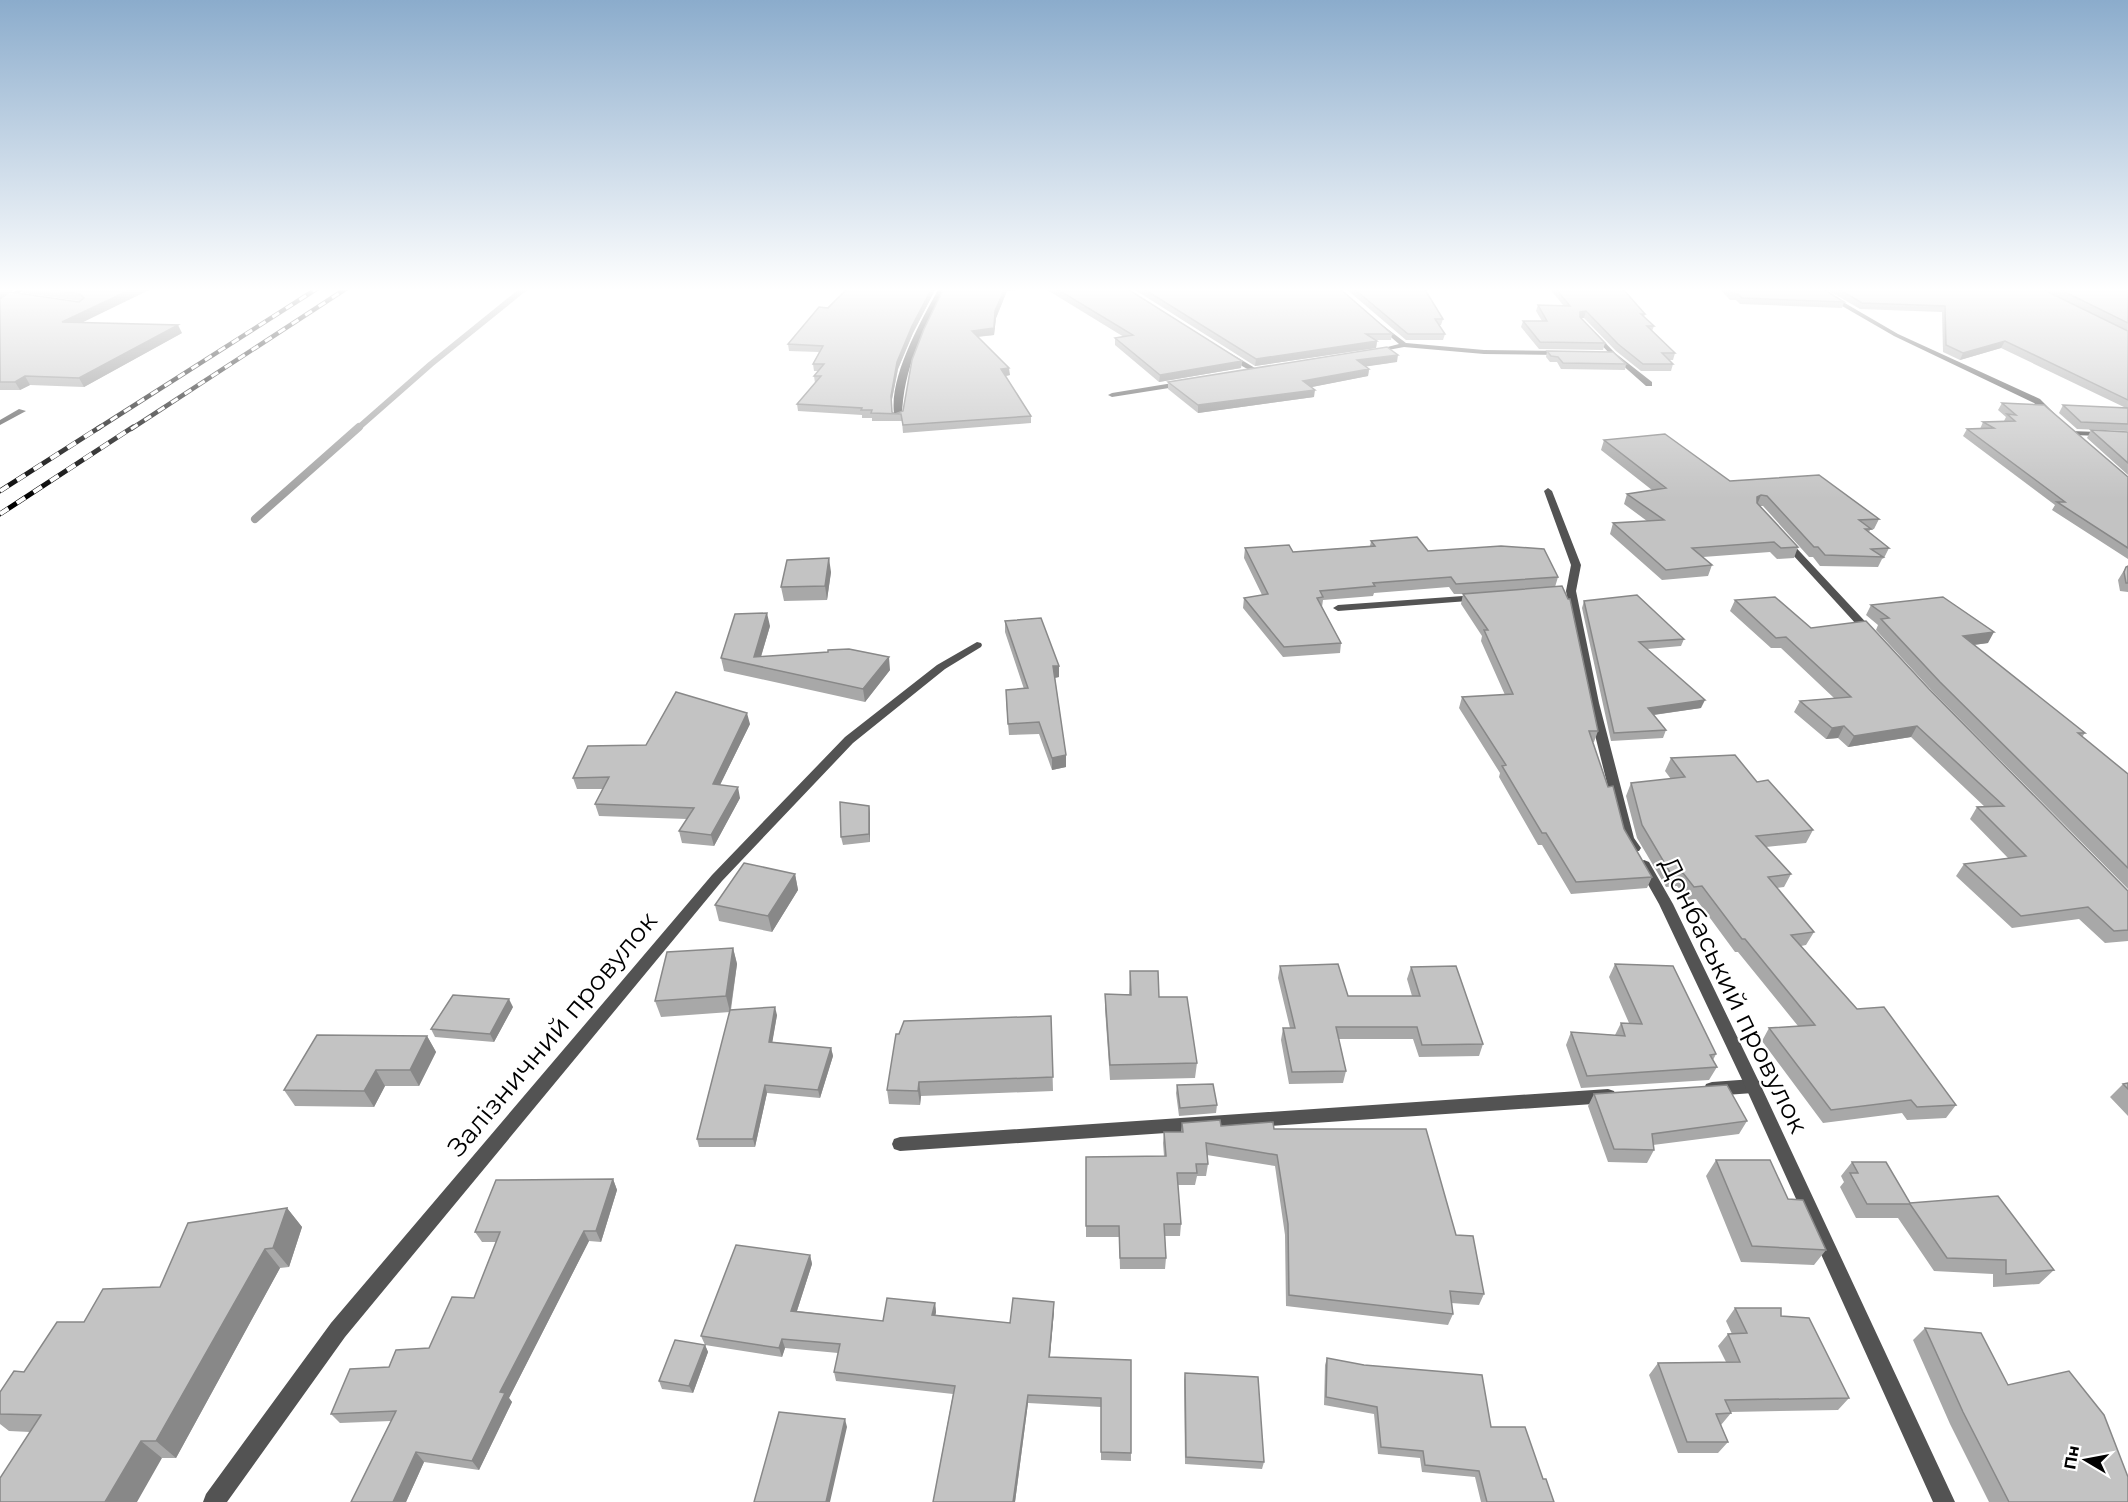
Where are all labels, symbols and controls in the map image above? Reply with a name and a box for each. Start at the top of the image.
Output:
street label: Донбаський провулок [1653,852,1815,1138]
street label: Залізничний провулок [440,905,664,1163]
north arrow [2056,1430,2116,1490]
text: Пн [2060,1444,2083,1471]

